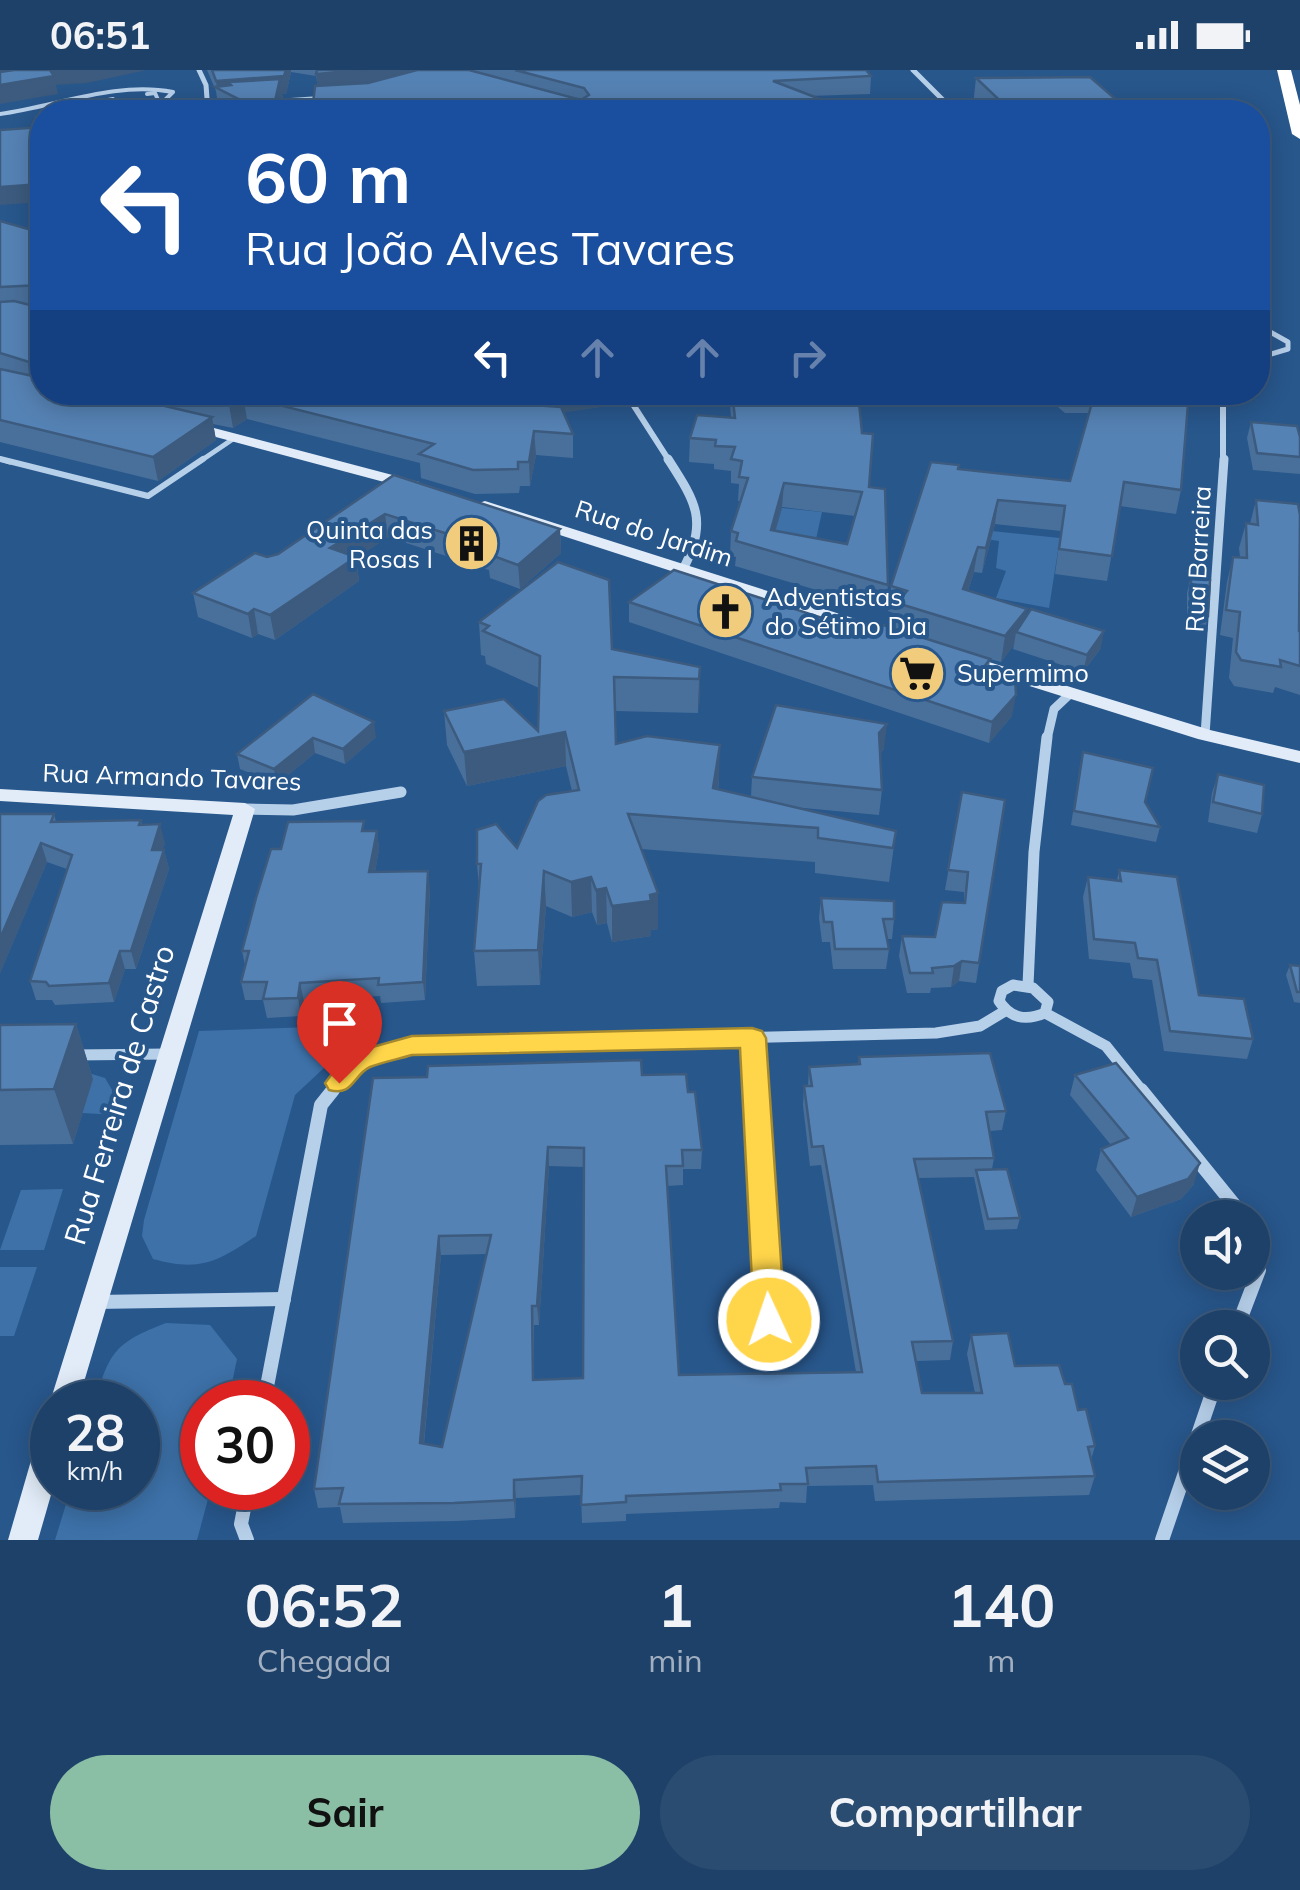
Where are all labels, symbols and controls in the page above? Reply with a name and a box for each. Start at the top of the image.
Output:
text: 06:51 [50,11,151,59]
text: 60 m [245,133,411,221]
icon: left [80,140,210,270]
text: Rua João Alves Tavares [245,220,736,276]
icon: left [465,330,520,385]
icon: ahead [570,330,625,385]
icon: ahead [675,330,730,385]
icon: right [780,330,835,385]
street label: Rua Barreira [1178,485,1217,633]
street label: Rua do Jardim [571,492,737,573]
place label: Quinta das Rosas I [306,514,433,574]
building icon: Quinta das Rosas I [442,514,502,574]
church icon: Adventistas do Sétimo Dia [696,581,756,641]
place label: Adventistas do Sétimo Dia [765,581,927,641]
supermarket icon: Supermimo [888,643,948,703]
place label: Supermimo [957,657,1089,688]
street label: Rua Armando Tavares [42,756,302,797]
street label: Rua Ferreira de Castro [55,940,183,1249]
pin [297,981,382,1084]
icon: arrive [312,996,367,1051]
map controls [1180,1200,1270,1510]
button: sound [1180,1200,1270,1290]
position arrow [717,1268,821,1372]
button: search [1180,1310,1270,1400]
speed limit sign: 30 [180,1380,310,1510]
text: 28 [65,1401,125,1464]
button: layers [1180,1420,1270,1510]
text: km/h [67,1455,123,1486]
text: 06:52 [245,1567,404,1642]
text: 1 [657,1567,693,1642]
text: 140 [947,1567,1055,1642]
text: Chegada [257,1640,392,1680]
text: min [648,1640,703,1680]
text: m [987,1640,1015,1680]
button: Sair [50,1755,640,1870]
button: Compartilhar [660,1755,1250,1870]

